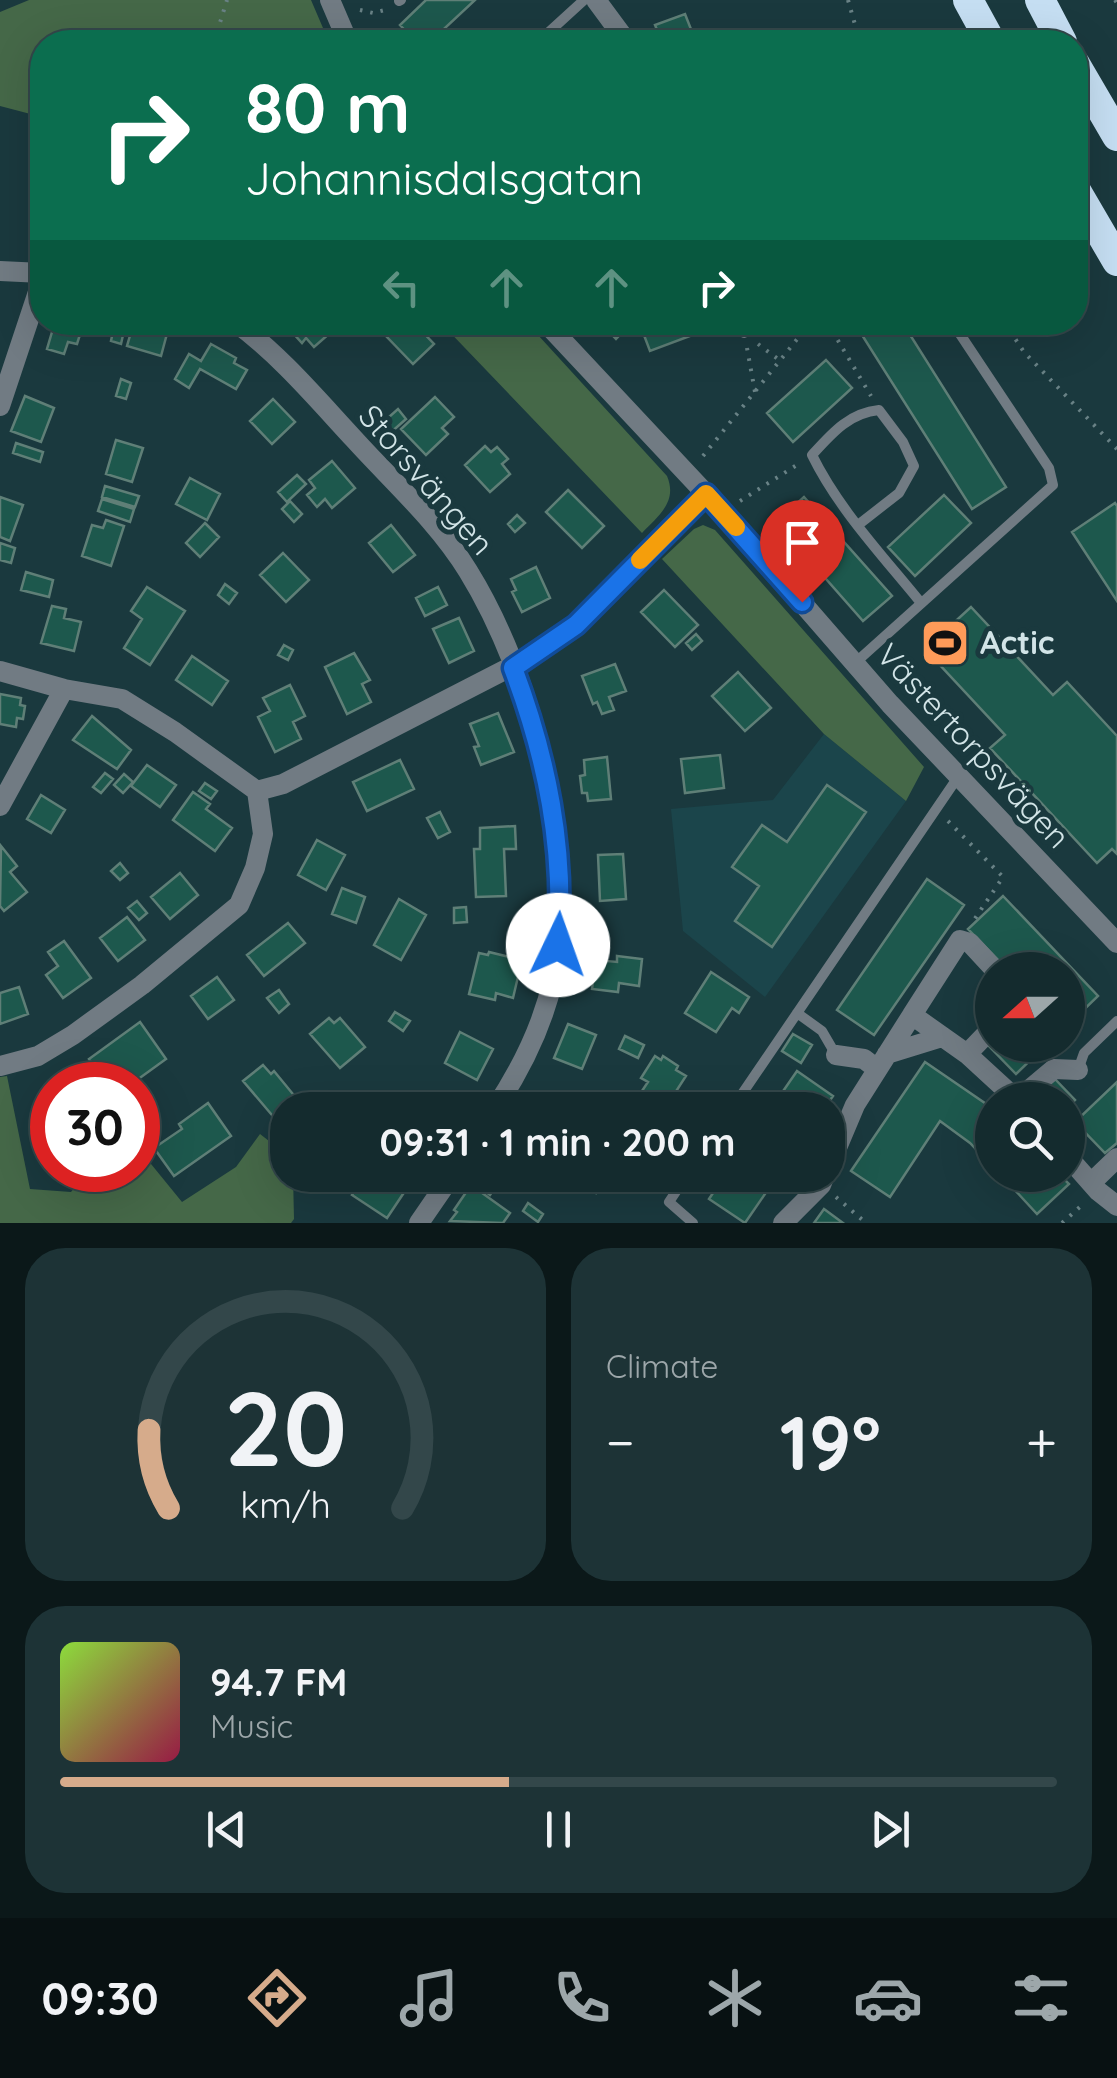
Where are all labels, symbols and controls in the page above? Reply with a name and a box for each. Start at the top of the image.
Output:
text: 80 m [245,63,410,151]
icon: right [80,70,210,200]
text: Johannisdalsgatan [245,150,643,206]
icon: left [374,260,429,315]
icon: ahead [479,260,534,315]
icon: ahead [584,260,639,315]
icon: right [689,260,744,315]
street label: Storsvängen [351,396,503,563]
pin [760,500,845,603]
icon: arrive [775,515,830,570]
sports icon: Actic [919,617,971,669]
place label: Actic [980,622,1054,662]
street label: Västertorpsvägen [869,635,1079,856]
position arrow [506,893,610,997]
north arrow [975,952,1085,1062]
map controls [975,952,1085,1192]
speed limit sign: 30 [30,1062,160,1192]
button: search [975,1082,1085,1192]
text: 09:31 · 1 min · 200 m [380,1118,735,1166]
text: Climate [606,1346,718,1386]
text: 20 [224,1362,347,1492]
text: 19° [780,1395,881,1489]
text: − [606,1407,635,1476]
text: + [1026,1407,1057,1476]
text: km/h [240,1482,331,1527]
text: 94.7 FM [210,1658,347,1706]
text: Music [210,1706,293,1746]
icon: previous [199,1802,254,1857]
icon: pause [531,1802,586,1857]
icon: next [863,1802,918,1857]
icon: directions [242,1963,312,2033]
icon: music [394,1963,464,2033]
icon: phone [547,1963,617,2033]
icon: climate [700,1963,770,2033]
icon: car [853,1963,923,2033]
icon: filters [1006,1963,1076,2033]
text: 09:30 [41,1970,159,2026]

